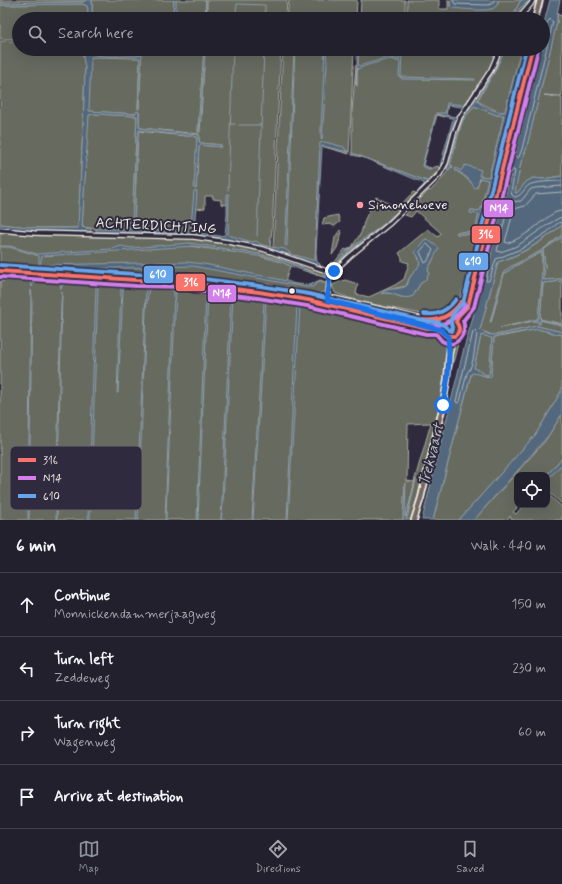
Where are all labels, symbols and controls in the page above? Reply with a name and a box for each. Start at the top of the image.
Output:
search box [12,12,550,56]
icon: search [26,23,48,45]
text: Search here [58,24,134,44]
place label: Simonehoeve [368,196,448,214]
line badge: N14 [483,199,514,218]
marker: Simonehoeve [355,200,365,210]
text: N14 [490,202,509,216]
street label: ACHTERDICHTING [95,214,217,238]
line badge: 316 [471,225,501,244]
text: 316 [479,228,493,242]
line badge: 610 [458,252,489,271]
text: 610 [465,255,482,269]
route end [325,262,343,280]
line badge: 610 [143,265,174,284]
text: 610 [150,268,167,282]
line badge: 316 [175,273,206,292]
text: 316 [184,276,198,290]
line badge: N14 [207,284,237,303]
unlabelled marker [287,286,297,296]
text: N14 [213,287,232,301]
route start [434,396,452,414]
water label: Trekvaart [415,420,450,488]
legend [10,446,142,510]
text: 316 [43,454,58,468]
text: N14 [43,472,62,486]
map controls [514,472,550,508]
button: locate [514,472,550,508]
text: 610 [43,490,60,504]
text: 6 min [16,535,56,557]
text: Walk · 440 m [471,538,546,555]
text: Continue [54,586,110,606]
icon: ahead [16,594,38,616]
text: 150 m [512,596,546,613]
text: Monnickendammerjaagweg [54,606,216,623]
text: Turn left [54,650,114,670]
icon: left [16,658,38,680]
text: 230 m [512,660,546,677]
text: Zeddeweg [54,670,110,687]
text: Turn right [54,714,121,734]
icon: right [16,722,38,744]
text: 60 m [518,724,546,741]
text: Wagenweg [54,734,116,751]
icon: arrive [16,786,38,808]
text: Arrive at destination [54,787,183,807]
tab: Map [78,838,100,876]
tab: Directions [255,838,301,876]
tab: Saved [456,838,484,876]

